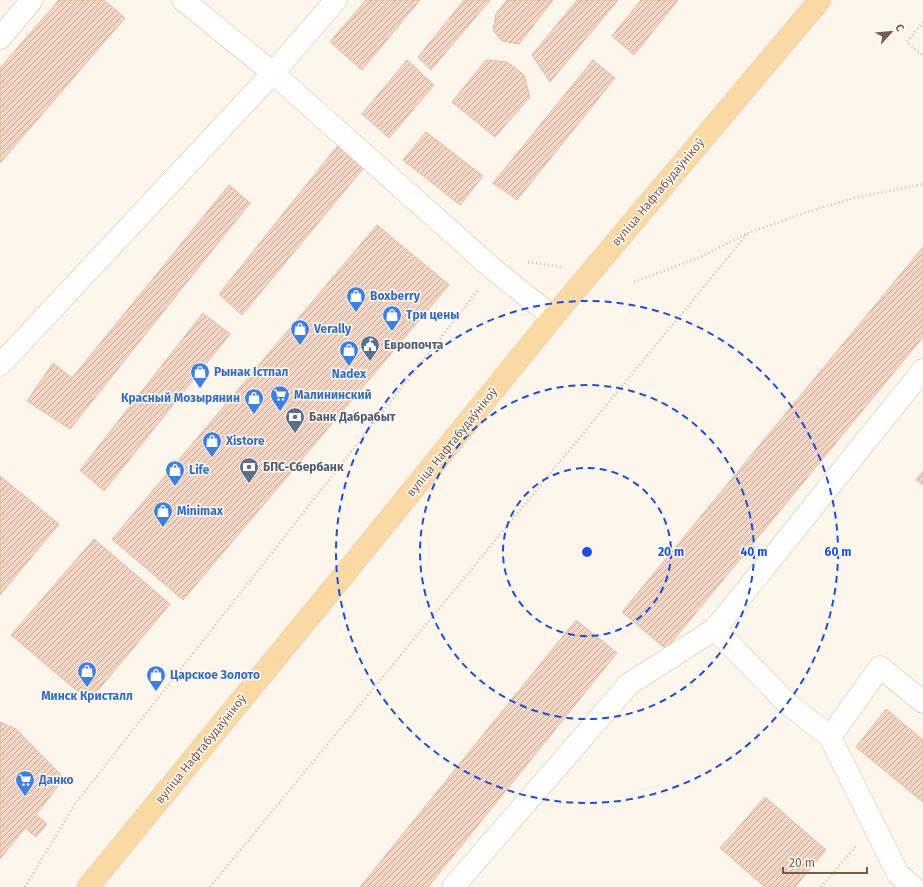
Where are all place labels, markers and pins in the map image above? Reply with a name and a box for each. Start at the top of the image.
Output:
shop icon: Boxberry [345,285,367,313]
place label: Boxberry [370,289,421,303]
shop icon: Три цены [381,304,403,332]
place label: Три цены [406,308,459,322]
shop icon: Verally [289,318,311,346]
place label: Verally [313,322,352,336]
public building icon: Европочта [359,334,381,362]
place label: Европочта [384,338,444,352]
shop icon: Nadex [338,339,360,367]
shop icon: Рынак Істпал [189,361,211,389]
place label: Рынак Істпал [214,365,289,379]
place label: Nadex [332,367,367,381]
supermarket icon: Малининский [269,384,291,412]
shop icon: Красный Мозырянин [243,387,265,415]
place label: Малининский [294,388,372,402]
place label: Красный Мозырянин [121,391,240,405]
bank icon: Банк Дабрабыт [284,406,306,434]
place label: Банк Дабрабыт [309,410,396,424]
shop icon: Xistore [201,430,223,458]
place label: Xistore [225,434,265,448]
bank icon: БПС-Сбербанк [238,456,260,484]
shop icon: Life [164,459,186,487]
place label: БПС-Сбербанк [263,460,344,474]
place label: Life [189,463,210,477]
shop icon: Minimax [152,500,174,528]
place label: Minimax [177,504,224,518]
centre of rings [580,545,594,559]
shop icon: Минск Кристалл [76,660,98,688]
shop icon: Царское Золото [145,664,167,692]
place label: Царское Золото [170,668,260,682]
place label: Минск Кристалл [41,689,133,703]
supermarket icon: Данко [14,769,36,797]
place label: Данко [38,773,74,787]

